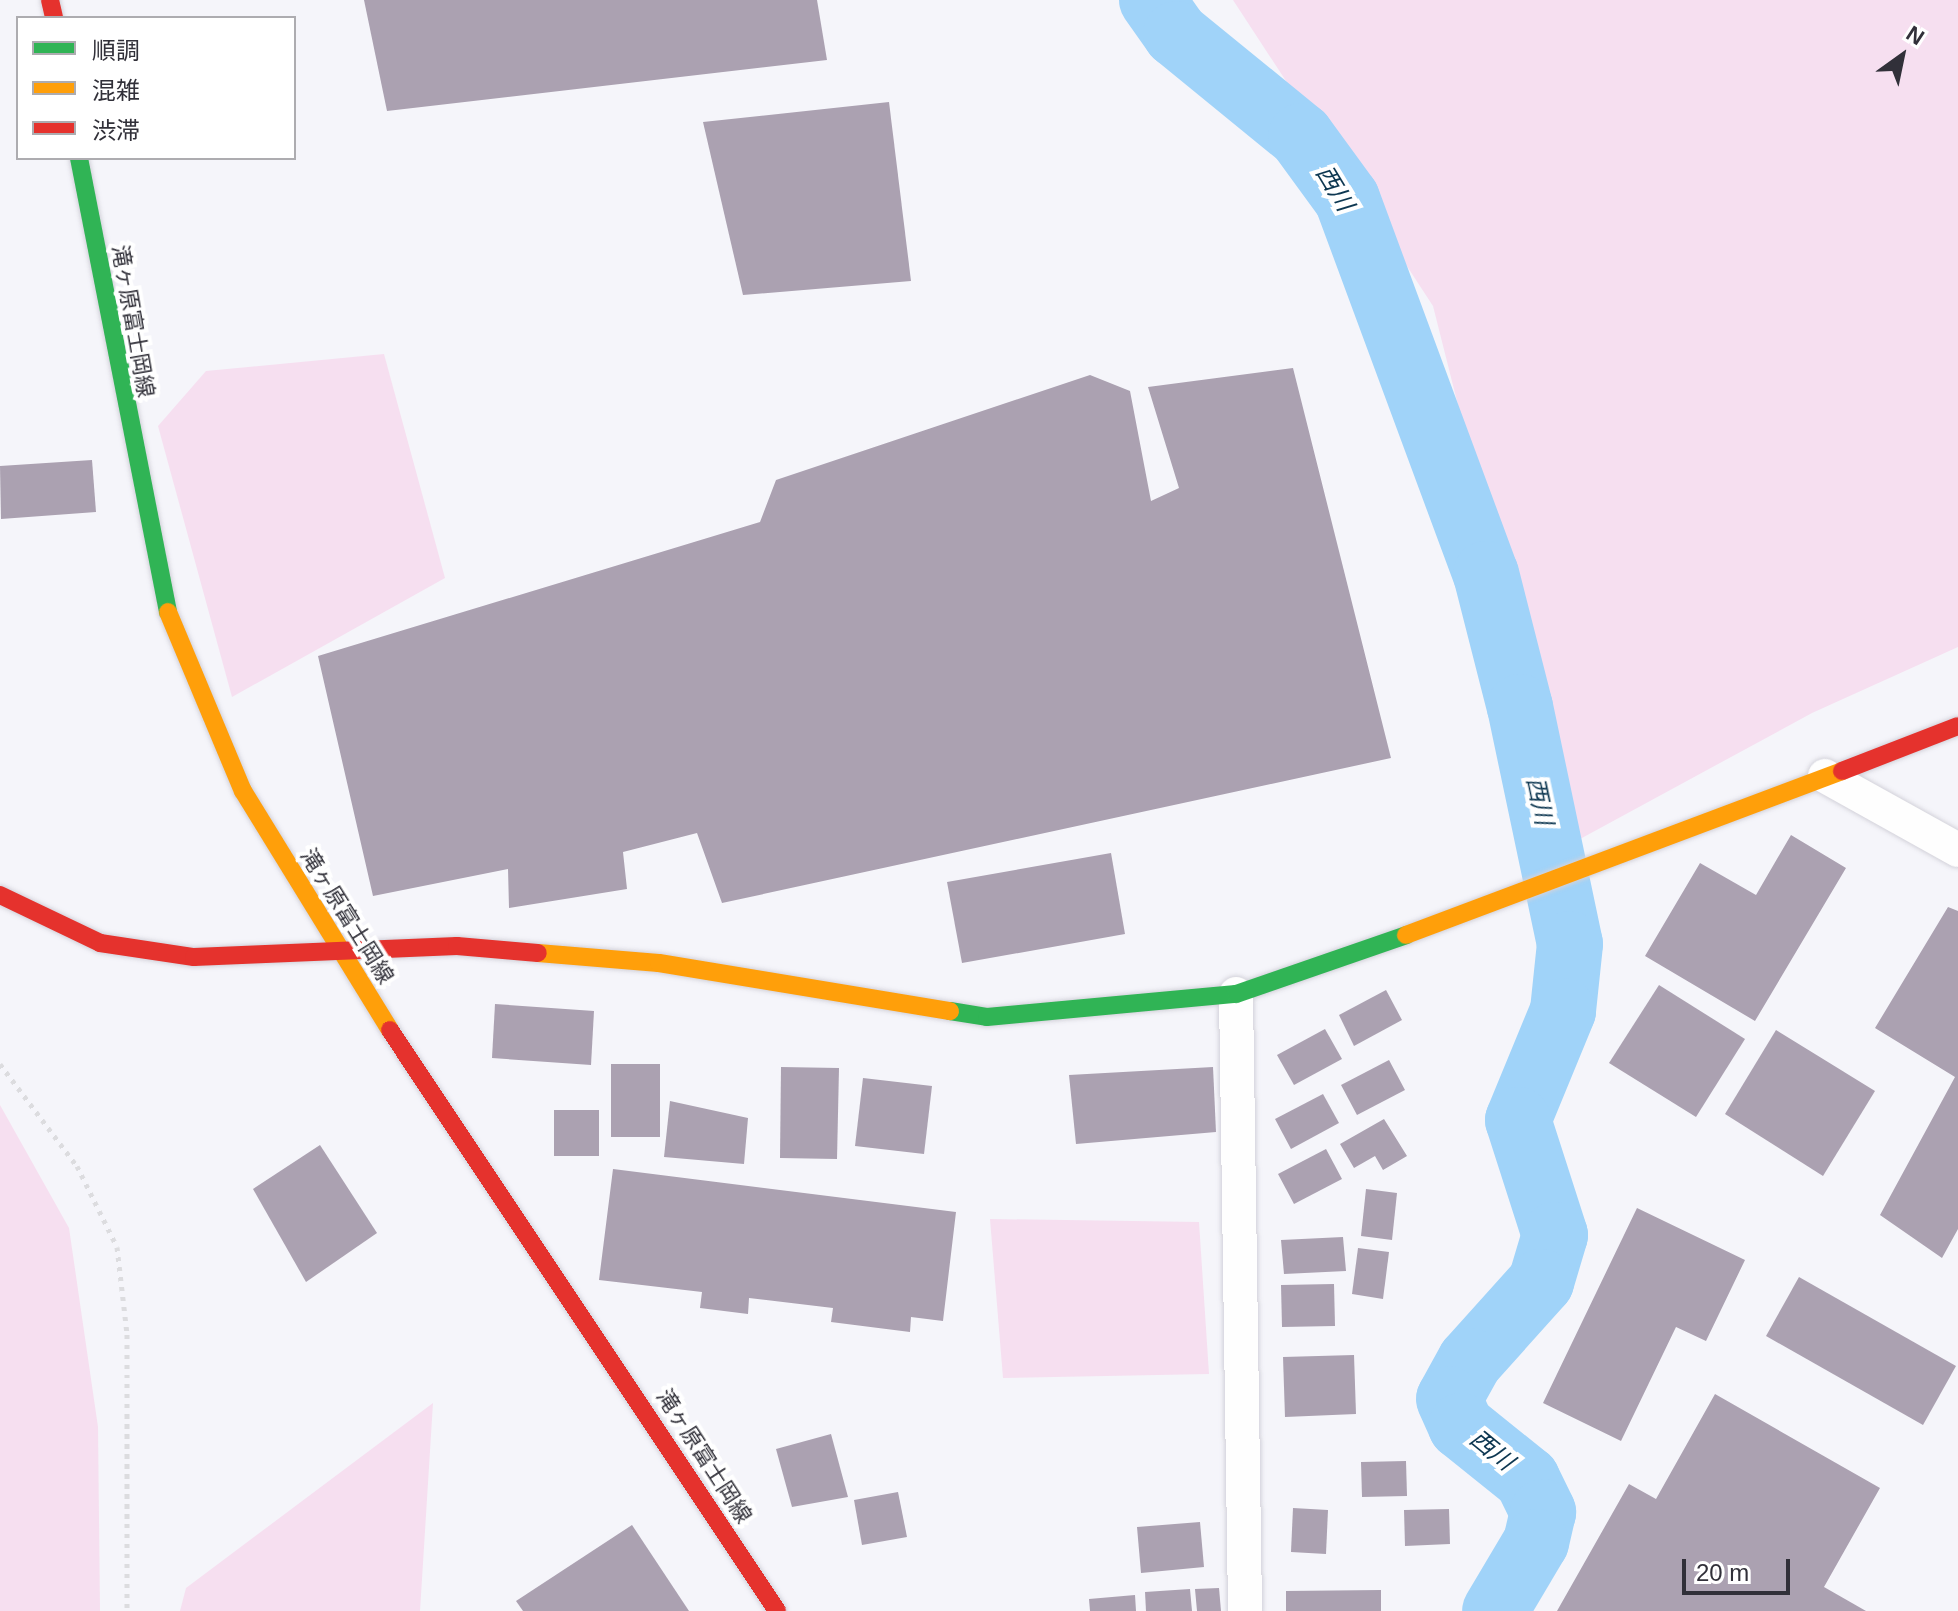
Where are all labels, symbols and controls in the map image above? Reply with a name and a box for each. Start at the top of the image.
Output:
legend [16,16,296,160]
north arrow [1862,16,1942,96]
text: N [1902,21,1929,50]
text: 順調 [92,37,140,64]
text: 混雑 [92,77,140,104]
text: 渋滞 [92,117,140,144]
water label: 西川 [1310,160,1360,216]
street label: 滝ヶ原富士岡線 [107,243,159,399]
water label: 西川 [1521,775,1559,827]
street label: 滝ヶ原富士岡線 [295,844,399,988]
street label: 滝ヶ原富士岡線 [651,1384,757,1528]
water label: 西川 [1464,1424,1520,1476]
scale bar [1686,1543,1794,1593]
text: 20 m [1696,1559,1749,1586]

